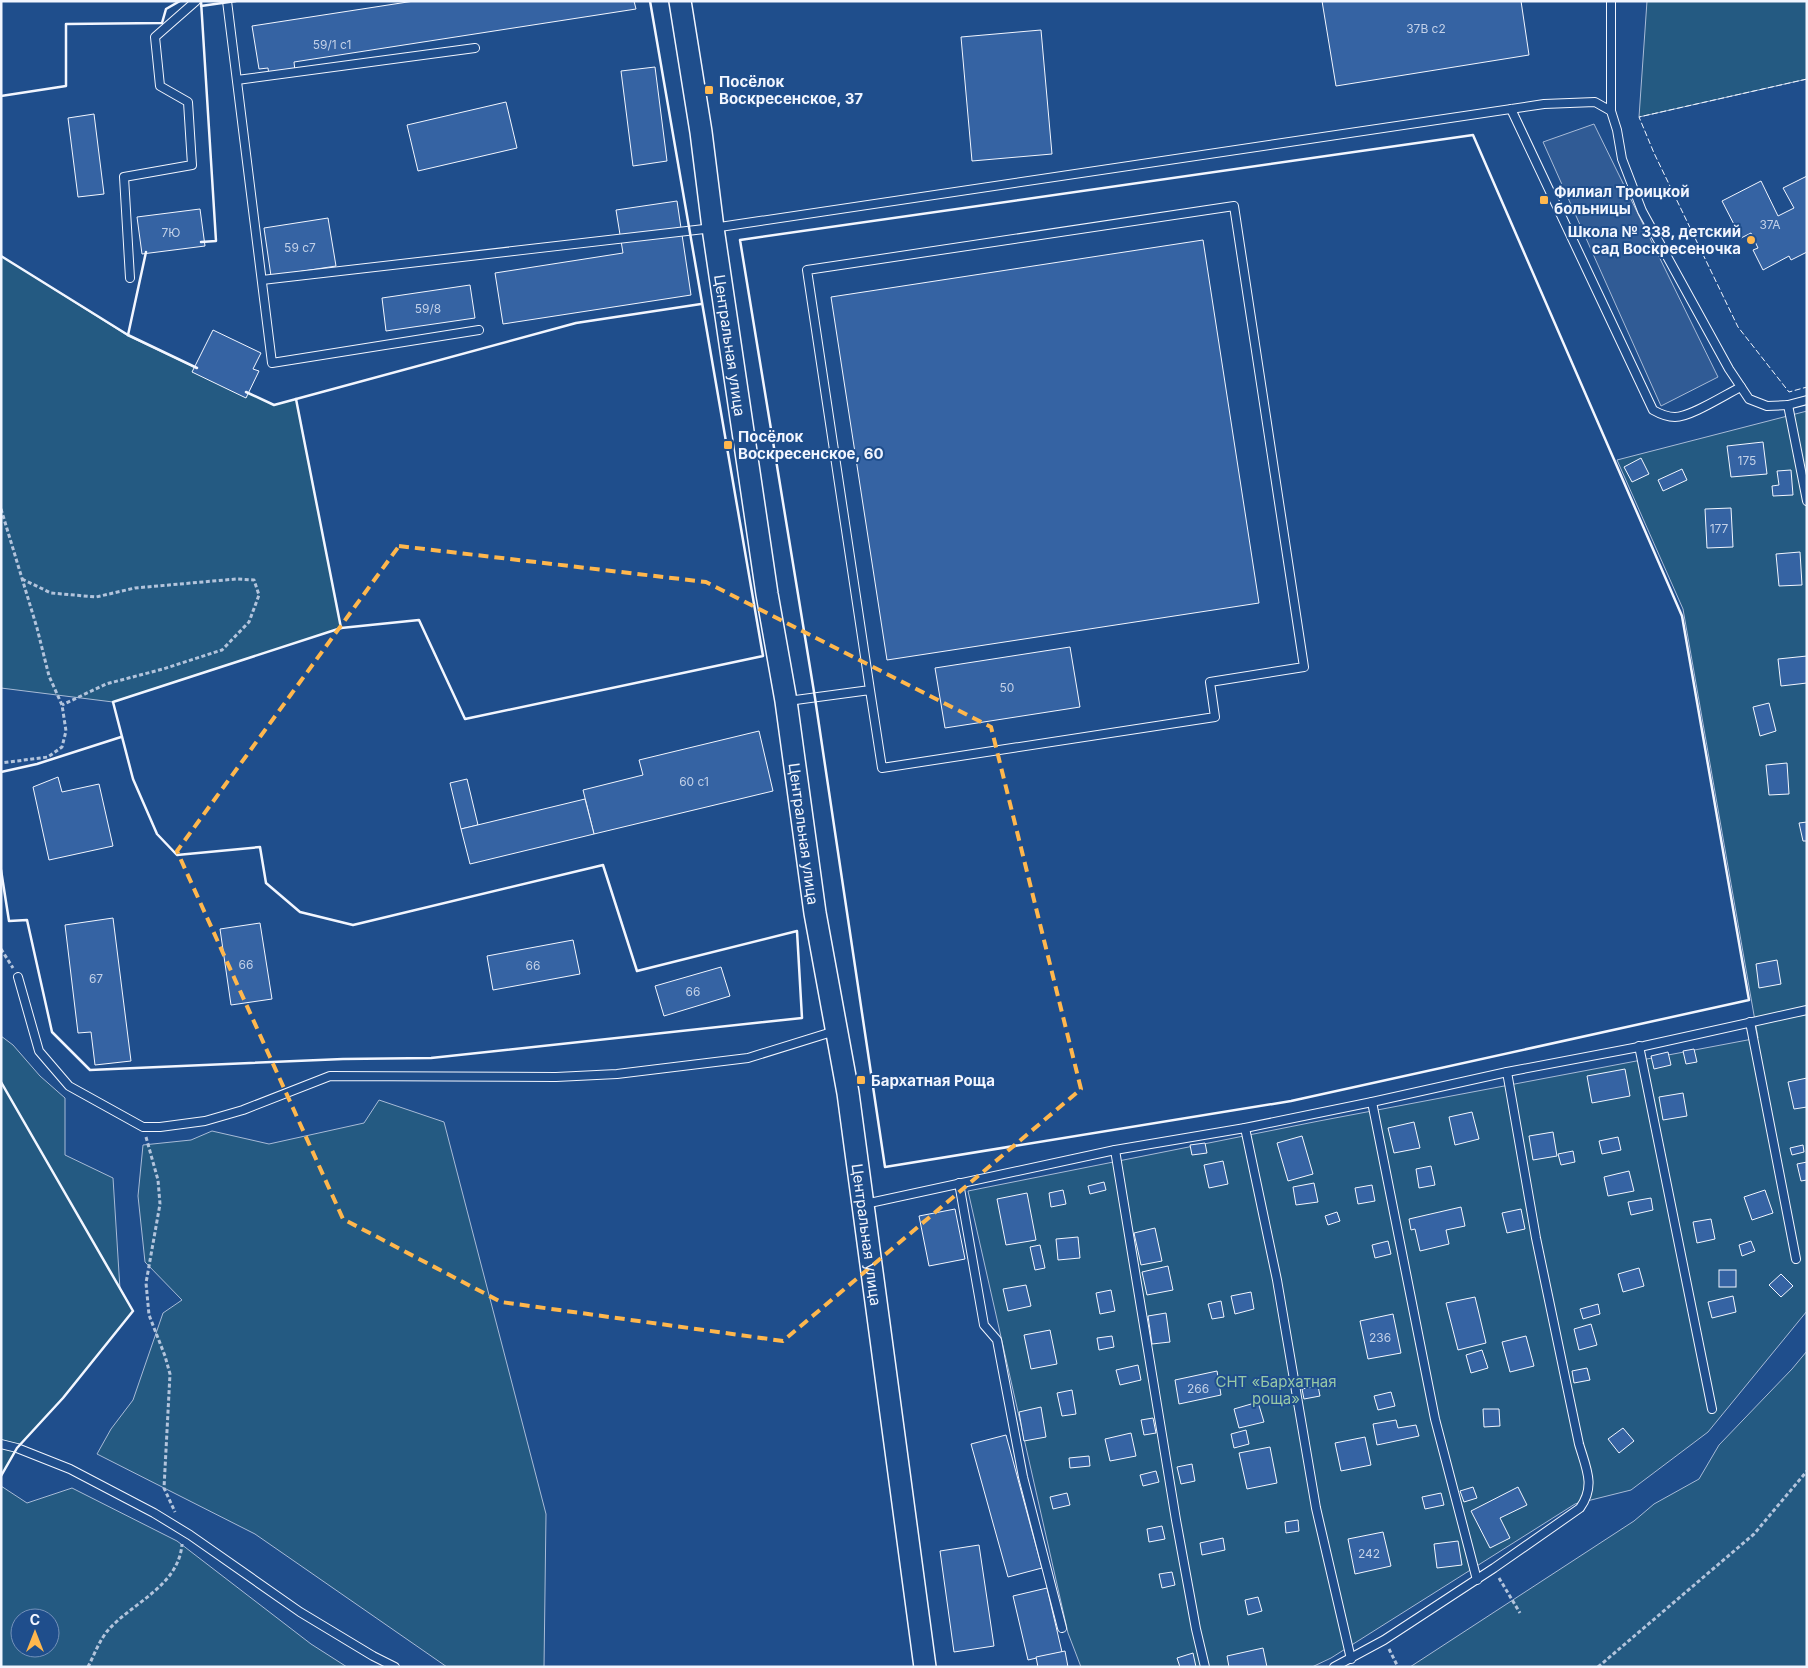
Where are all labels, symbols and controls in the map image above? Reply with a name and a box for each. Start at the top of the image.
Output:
house number: 37В с2 [1406,21,1446,36]
house number: 59/1 с1 [313,37,351,52]
place label: Посёлок Воскресенское, 37 [719,72,863,108]
marker: Посёлок Воскресенское, 37 [703,84,715,96]
place label: Филиал Троицкой больницы [1554,182,1690,218]
marker: Филиал Троицкой больницы [1538,194,1550,206]
house number: 37А [1759,217,1781,232]
place label: Школа № 338, детский сад Воскресеночка [1568,222,1741,258]
house number: 7Ю [162,225,180,240]
marker: Школа № 338, детский сад Воскресеночка [1745,234,1757,246]
house number: 59 с7 [284,240,316,255]
street label: Центральная улица [710,273,750,417]
house number: 59/8 [415,301,441,316]
place label: Посёлок Воскресенское, 60 [738,427,884,463]
marker: Посёлок Воскресенское, 60 [722,439,734,451]
house number: 175 [1738,453,1756,468]
house number: 177 [1710,521,1729,536]
house number: 50 [1000,680,1014,695]
street label: Центральная улица [785,762,823,906]
house number: 60 с1 [679,774,709,789]
house number: 66 [239,957,253,972]
house number: 66 [526,958,540,973]
house number: 67 [89,971,103,986]
house number: 66 [686,984,700,999]
place label: Бархатная Роща [871,1071,995,1090]
marker: Бархатная Роща [855,1074,867,1086]
street label: Центральная улица [848,1163,886,1307]
house number: 236 [1369,1330,1391,1345]
park label: СНТ «Бархатная роща» [1215,1372,1337,1408]
house number: 266 [1187,1381,1209,1396]
house number: 242 [1358,1546,1380,1561]
north arrow [10,1608,60,1658]
text: С [30,1611,40,1628]

